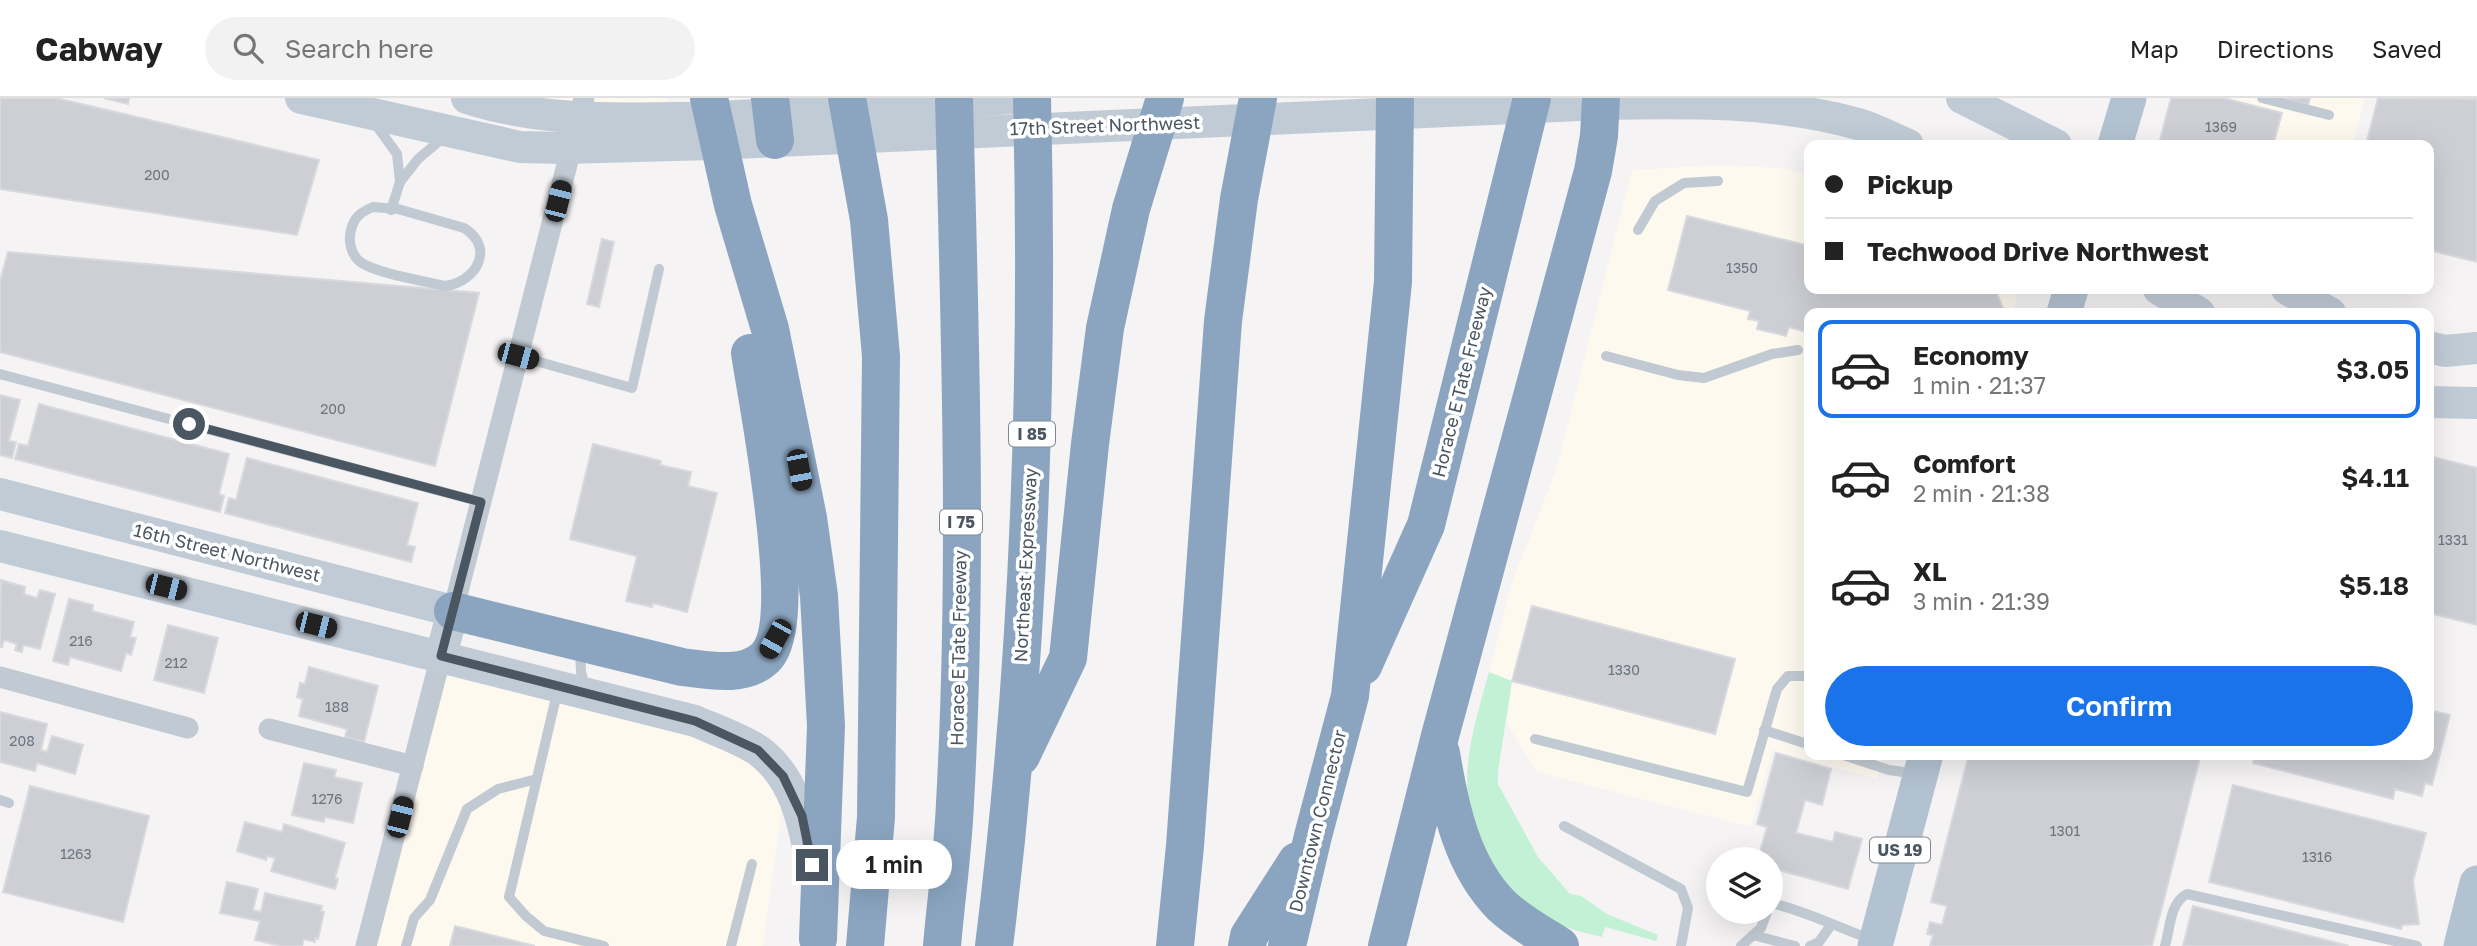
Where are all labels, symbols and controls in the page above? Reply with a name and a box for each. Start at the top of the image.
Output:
search box [205,17,695,80]
text: Cabway [35,29,163,68]
icon: search [229,29,267,67]
text: Search here [285,33,434,64]
text: Map [2130,34,2179,63]
text: Directions [2217,34,2334,63]
text: Saved [2372,34,2442,63]
street label: 17th Street Northwest [1009,111,1200,139]
house number: 1369 [2205,118,2237,135]
house number: 200 [144,166,170,183]
text: Pickup [1867,169,1953,200]
car [543,178,574,224]
text: Techwood Drive Northwest [1867,236,2209,267]
house number: 1350 [1726,259,1758,276]
street label: Horace E Tate Freeway [1427,284,1495,479]
icon: car [1829,338,1892,401]
car [495,340,542,372]
text: Economy [1913,340,2029,371]
text: $3.05 [2336,354,2409,385]
text: 1 min · 21:37 [1913,371,2046,399]
house number: 200 [320,400,346,417]
route start [173,408,205,440]
road number: I 85 [1009,422,1055,446]
icon: car [1829,446,1892,509]
car [785,447,814,493]
text: Comfort [1913,448,2016,479]
text: $4.11 [2341,462,2409,493]
street label: Northeast Expressway [1009,467,1041,663]
text: 2 min · 21:38 [1913,479,2050,507]
road number: I 75 [940,510,982,534]
street label: 16th Street Northwest [132,518,323,586]
house number: 1331 [2438,531,2468,548]
street label: Horace E Tate Freeway [945,550,971,746]
icon: car [1829,554,1892,617]
text: XL [1913,556,1947,587]
text: $5.18 [2339,570,2409,601]
car [144,572,189,602]
text: 3 min · 21:39 [1913,587,2050,615]
car [294,610,339,640]
car [756,616,795,662]
house number: 216 [69,632,93,649]
house number: 212 [164,654,188,671]
house number: 1330 [1608,661,1640,678]
button: Confirm [1825,666,2413,746]
house number: 188 [325,698,349,715]
street label: Downtown Connector [1284,727,1350,914]
house number: 208 [9,732,35,749]
house number: 1276 [312,790,342,807]
car [385,794,416,840]
house number: 1301 [2050,822,2080,839]
road number: US 19 [1870,838,1930,862]
callout: 1 min [836,840,952,890]
house number: 1263 [60,845,92,862]
map controls [1706,847,1783,924]
button: layers [1706,847,1783,924]
house number: 1316 [2302,848,2332,865]
route end [796,849,828,881]
text: 1 min [865,850,923,878]

